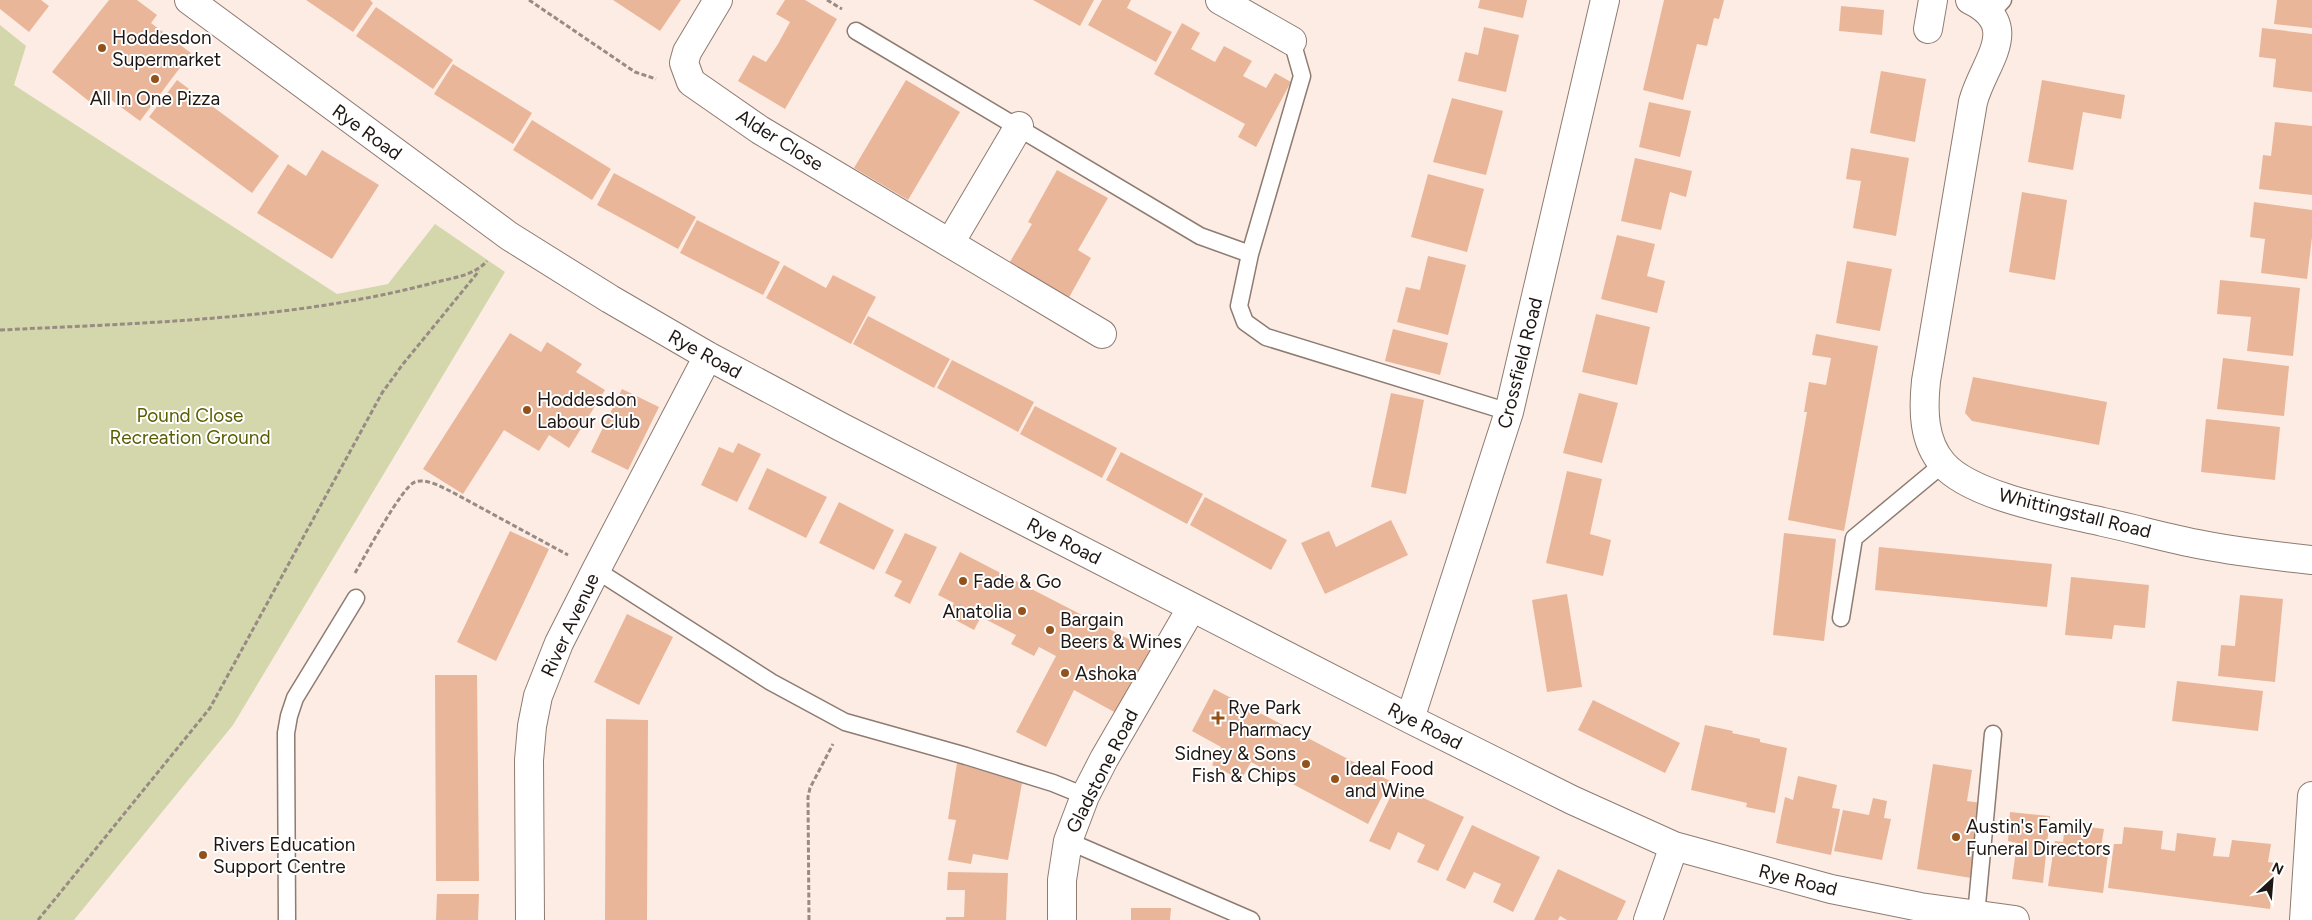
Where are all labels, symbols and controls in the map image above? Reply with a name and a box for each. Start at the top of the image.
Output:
place label: Hoddesdon Supermarket [112,26,221,71]
marker: Hoddesdon Supermarket [96,42,108,54]
marker: All In One Pizza [149,73,161,85]
place label: All In One Pizza [90,87,220,110]
street label: Rye Road [328,99,406,165]
street label: Alder Close [732,104,828,176]
street label: Crossfield Road [1493,295,1547,431]
street label: Rye Road [664,324,746,384]
place label: Hoddesdon Labour Club [537,388,640,433]
park label: Pound Close Recreation Ground [109,404,271,449]
marker: Hoddesdon Labour Club [521,404,533,416]
street label: Whittingstall Road [1996,483,2154,543]
street label: Rye Road [1023,513,1105,569]
street label: River Avenue [536,570,604,680]
place label: Fade & Go [973,570,1062,593]
marker: Fade & Go [957,575,969,587]
place label: Anatolia [942,600,1012,623]
marker: Anatolia [1016,605,1028,617]
place label: Bargain Beers & Wines [1060,608,1182,653]
marker: Bargain Beers & Wines [1044,624,1056,636]
place label: Ashoka [1075,662,1137,685]
marker: Ashoka [1059,667,1071,679]
place label: Rye Park Pharmacy [1228,696,1312,741]
street label: Rye Road [1384,698,1466,754]
street label: Gladstone Road [1061,705,1143,837]
marker: Rye Park Pharmacy [1212,712,1224,724]
place label: Sidney & Sons Fish & Chips [1174,742,1296,787]
place label: Ideal Food and Wine [1345,757,1434,802]
marker: Sidney & Sons Fish & Chips [1300,758,1312,770]
marker: Ideal Food and Wine [1329,773,1341,785]
place label: Austin's Family Funeral Directors [1966,815,2111,860]
marker: Austin's Family Funeral Directors [1950,831,1962,843]
place label: Rivers Education Support Centre [213,833,355,878]
marker: Rivers Education Support Centre [197,849,209,861]
north arrow [2247,855,2297,905]
street label: Rye Road [1756,859,1840,901]
text: N [2269,859,2286,879]

